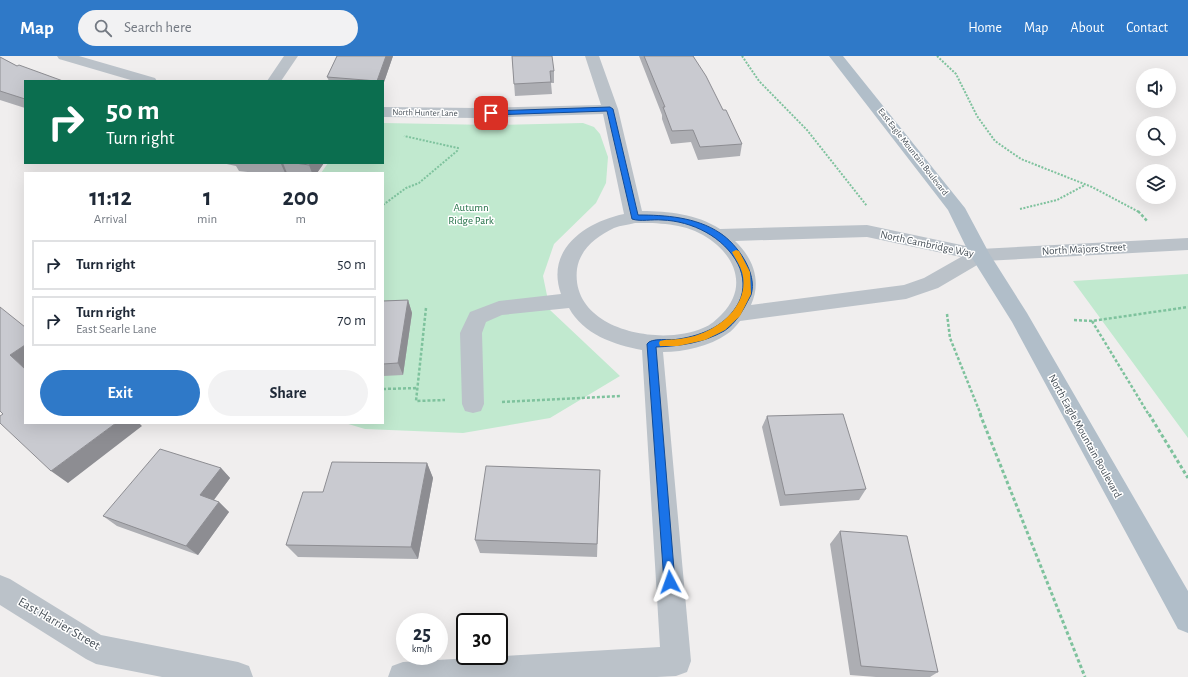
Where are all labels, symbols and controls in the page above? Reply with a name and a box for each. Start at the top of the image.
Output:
search box [78,10,358,46]
icon: search [92,17,114,39]
text: Map [20,19,54,38]
text: Search here [124,20,192,35]
text: Home [968,21,1002,35]
text: Map [1024,21,1048,35]
text: About [1070,21,1104,35]
text: Contact [1126,21,1168,35]
map controls [1136,68,1176,204]
button: sound [1136,68,1176,108]
icon: right [40,96,92,148]
pin [474,96,508,130]
text: 50 m [106,97,160,125]
icon: arrive [480,102,502,124]
street label: East Eagle Mountain Boulevard [876,107,950,198]
street label: North Hunter Lane [392,108,458,118]
button: search [1136,116,1176,156]
text: Turn right [106,130,175,148]
button: layers [1136,164,1176,204]
text: 11:12 [89,186,132,210]
text: 1 [203,186,212,210]
text: 200 [283,186,319,210]
park label: Autumn Ridge Park [448,202,494,226]
text: Arrival [94,213,127,226]
text: min [197,213,217,226]
text: m [295,213,306,226]
street label: North Cambridge Way [879,229,975,259]
street label: North Majors Street [1042,241,1127,257]
icon: right [42,254,64,276]
text: Turn right [76,257,135,272]
text: 50 m [337,257,366,272]
text: Turn right [76,305,135,320]
icon: right [42,310,64,332]
text: 70 m [337,313,366,328]
text: East Searle Lane [76,323,156,336]
button: Exit [40,370,200,416]
button: Share [208,370,368,416]
street label: North Eagle Mountain Boulevard [1046,372,1124,500]
position arrow [649,561,691,603]
street label: East Harrier Street [16,595,102,653]
speed limit sign: 30 [456,613,508,665]
text: 25 [413,624,431,644]
text: km/h [412,644,432,654]

